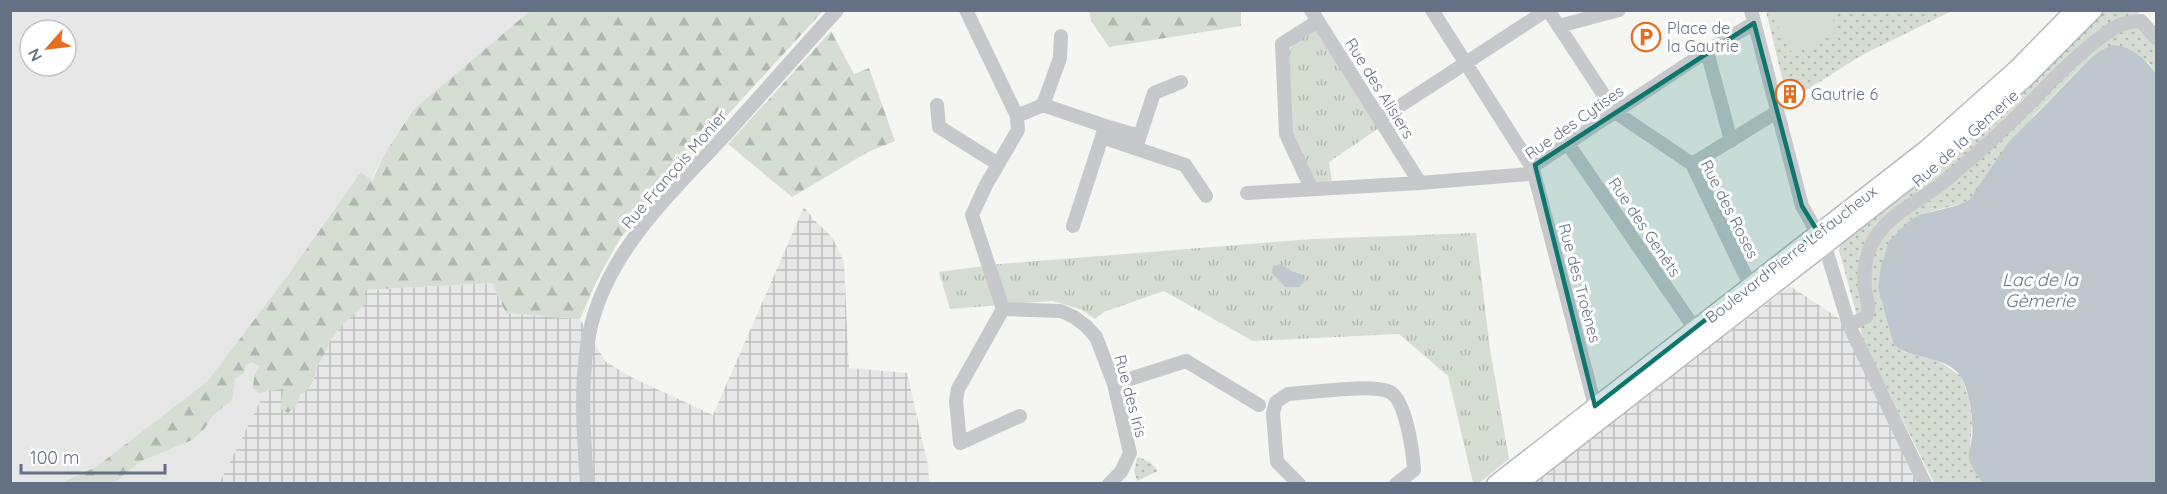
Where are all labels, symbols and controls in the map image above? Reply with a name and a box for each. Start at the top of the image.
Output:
north arrow [18,18,78,78]
place label: Place de la Gautrie [1667,18,1739,56]
parking icon: Place de la Gautrie [1630,21,1662,53]
street label: Rue des Alisiers [1341,34,1419,142]
text: N [23,45,46,65]
building icon: Gautrie 6 [1774,78,1806,110]
street label: Rue des Cytises [1521,81,1627,163]
place label: Gautrie 6 [1811,84,1878,104]
street label: Rue de la Gèmerie [1908,85,2022,191]
street label: Rue François Monier [617,105,731,233]
street label: Rue des Roses [1697,156,1763,262]
street label: Rue des Genêts [1604,174,1686,280]
street label: Boulevard Pierre Lefaucheux [1701,181,1881,327]
street label: Rue des Troènes [1554,221,1606,345]
water label: Lac de la Gèmerie [2002,268,2079,312]
street label: Rue des Iris [1110,352,1152,440]
scale bar [21,437,165,475]
text: 100 m [30,446,79,469]

